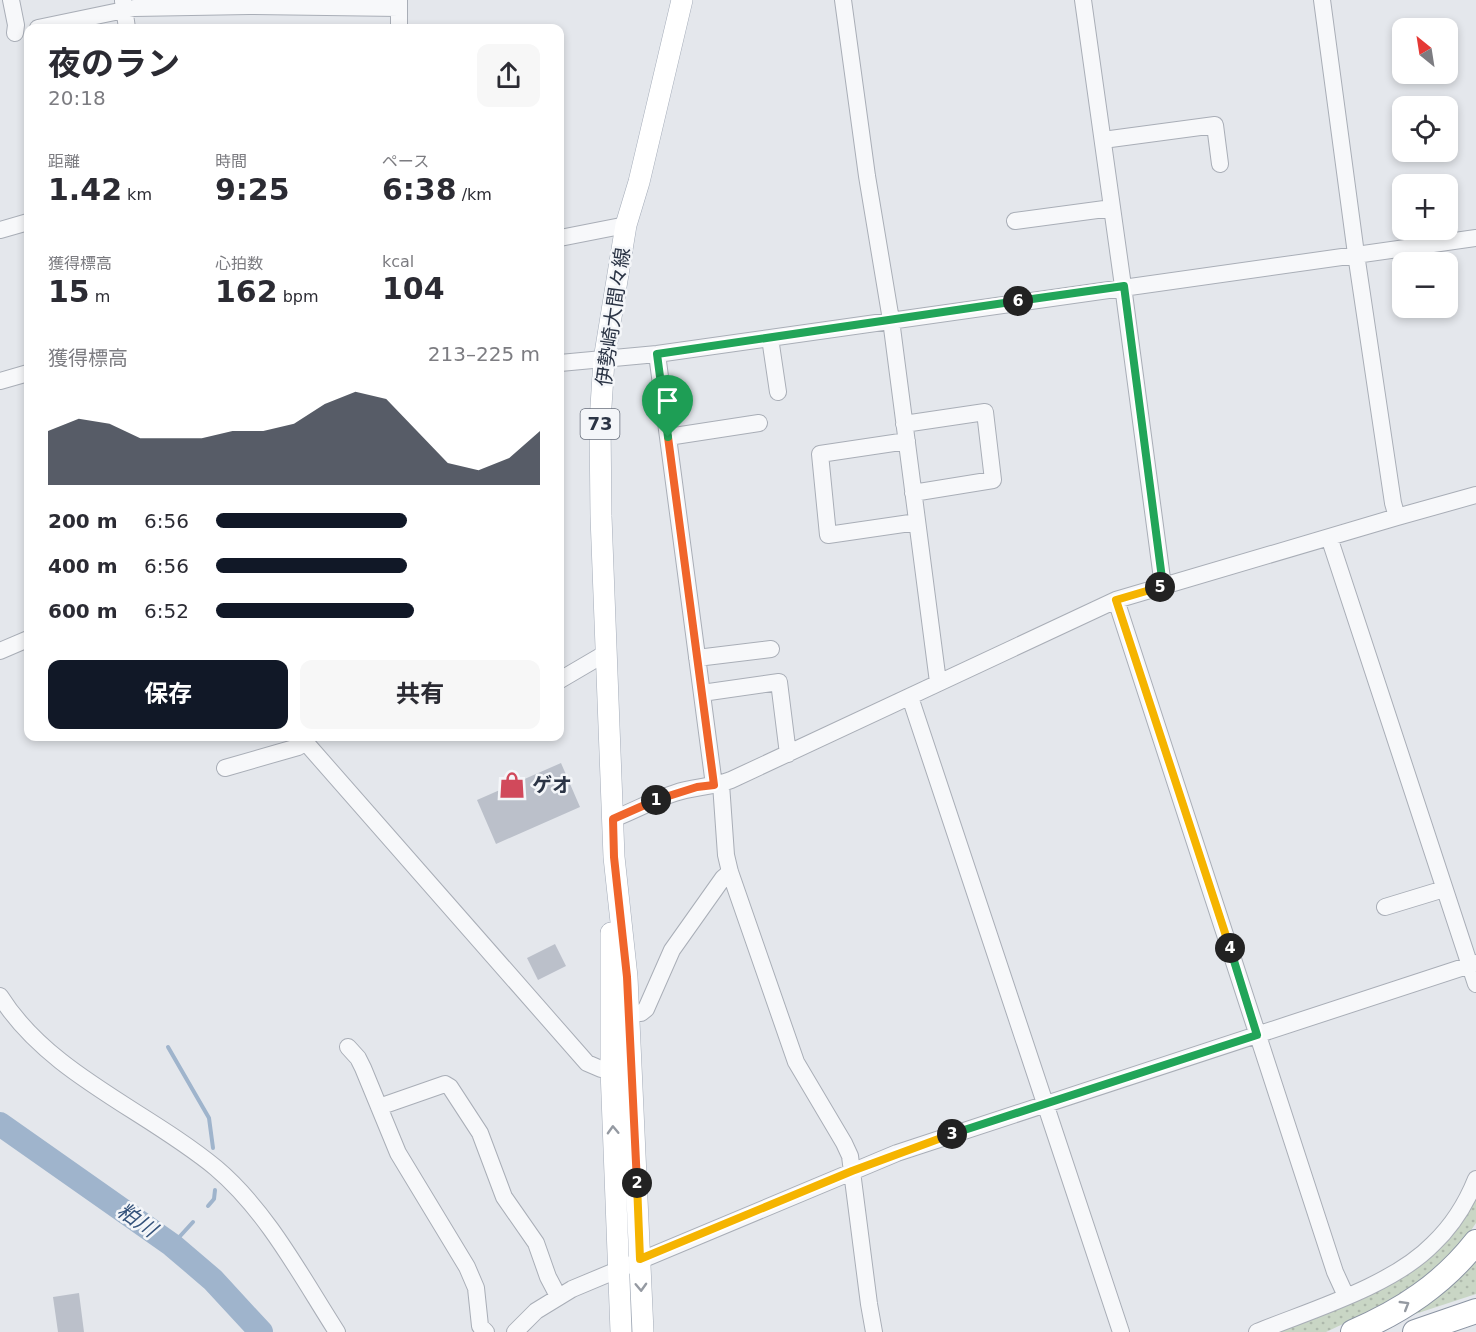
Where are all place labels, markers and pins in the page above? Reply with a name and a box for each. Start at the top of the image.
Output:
pin: 6 [1003,286,1033,316]
pin [642,375,693,437]
pin: 5 [1145,572,1175,602]
shop icon: ゲオ [497,770,527,800]
place label: ゲオ [532,773,572,797]
pin: 1 [641,785,671,815]
pin: 4 [1215,933,1245,963]
pin: 3 [937,1119,967,1149]
pin: 2 [622,1168,652,1198]

